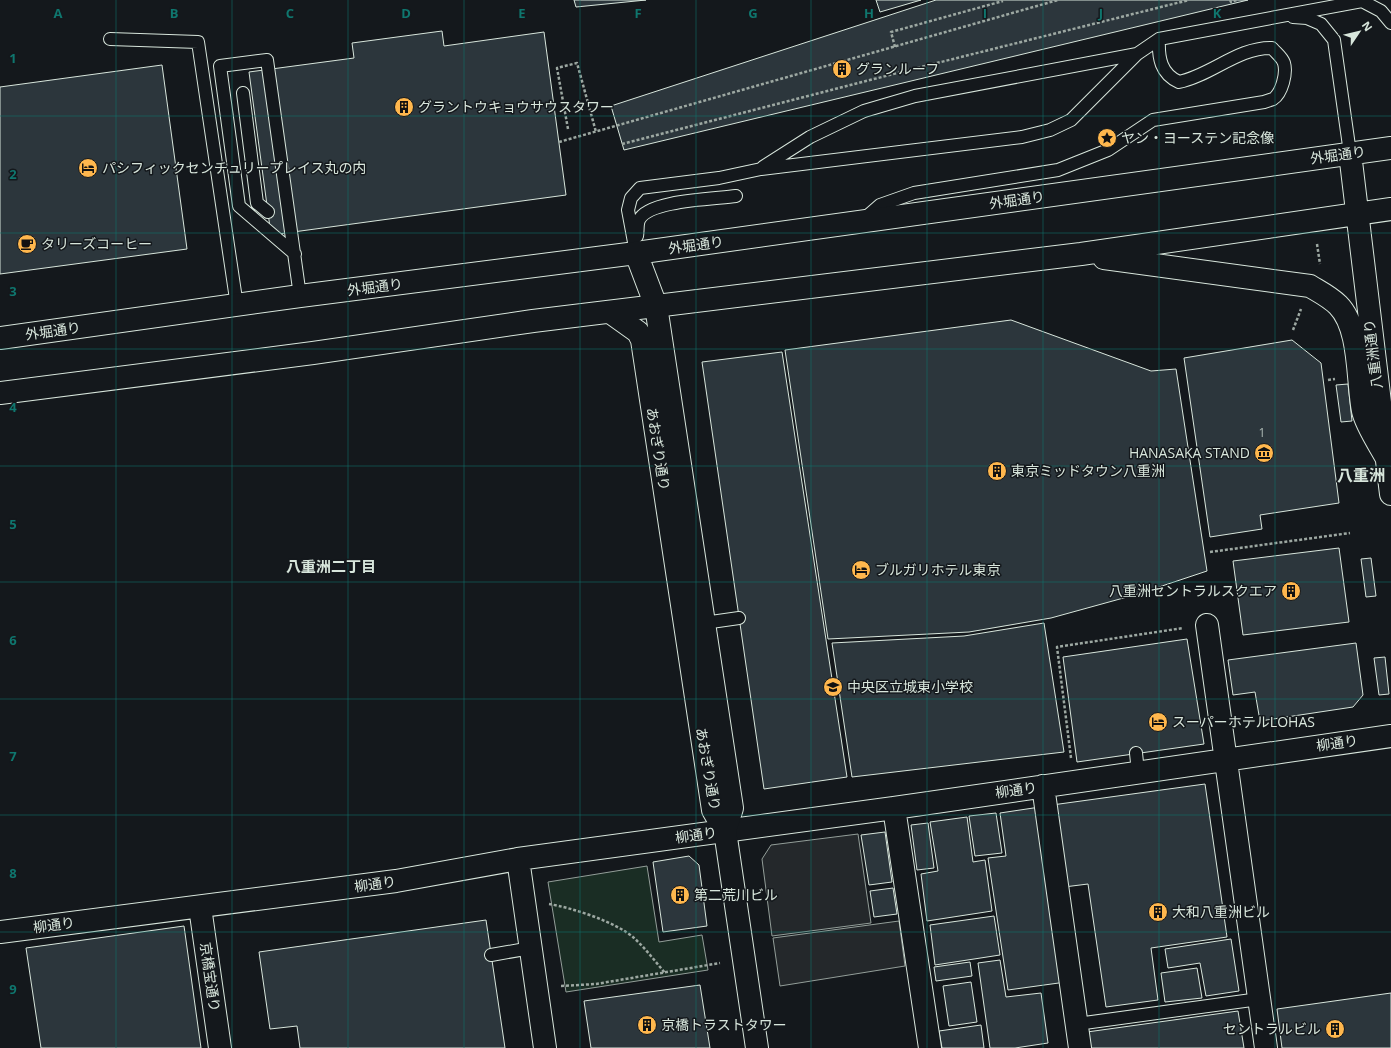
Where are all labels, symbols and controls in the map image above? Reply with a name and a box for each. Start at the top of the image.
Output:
text: A [54,4,63,22]
text: B [170,4,179,22]
text: C [286,4,294,22]
text: D [401,4,411,22]
text: E [518,4,526,22]
text: F [634,4,642,22]
text: G [748,4,758,22]
text: H [864,4,874,22]
text: I [983,4,987,22]
text: J [1098,4,1103,22]
text: K [1213,4,1222,22]
north arrow [1339,12,1379,52]
text: N [1359,18,1376,34]
text: 1 [9,49,17,67]
building icon: グランルーフ [831,58,853,80]
place label: グランルーフ [856,59,939,78]
building icon: グラントウキョウサウスタワー [393,96,415,118]
place label: グラントウキョウサウスタワー [418,97,614,116]
place icon: ヤン・ヨーステン記念像 [1096,127,1118,149]
place label: ヤン・ヨーステン記念像 [1121,128,1274,147]
street label: 外堀通り [1309,141,1367,168]
hotel icon: パシフィックセンチュリープレイス丸の内 [77,157,99,179]
place label: パシフィックセンチュリープレイス丸の内 [102,158,366,177]
text: 2 [9,165,17,183]
street label: 外堀通り [988,186,1046,213]
street label: 外堀通り [667,231,725,258]
cafe icon: タリーズコーヒー [16,233,38,255]
place label: タリーズコーヒー [41,234,152,253]
street label: 外堀通り [346,274,404,299]
text: 3 [9,282,17,300]
street label: 外堀通り [24,317,82,344]
street label: 八重洲通り [1359,318,1386,390]
text: 4 [9,398,17,416]
street label: あおぎり通り [643,406,674,492]
house number: 1 [1259,424,1265,441]
museum icon: HANASAKA STAND [1253,442,1275,464]
place label: HANASAKA STAND [1129,443,1250,462]
building icon: 東京ミッドタウン八重洲 [986,460,1008,482]
place label: 東京ミッドタウン八重洲 [1011,461,1165,480]
district label: 八重洲 [1337,464,1385,486]
text: 5 [9,515,17,533]
district label: 八重洲二丁目 [286,556,376,576]
hotel icon: ブルガリホテル東京 [850,559,872,581]
place label: ブルガリホテル東京 [875,560,1001,579]
building icon: 八重洲セントラルスクエア [1280,580,1302,602]
place label: 八重洲セントラルスクエア [1109,581,1277,600]
text: 6 [9,631,17,649]
school or university icon: 中央区立城東小学校 [822,676,844,698]
place label: 中央区立城東小学校 [847,677,973,696]
hotel icon: スーパーホテルLOHAS [1147,711,1169,733]
place label: スーパーホテルLOHAS [1172,712,1315,731]
street label: あおぎり通り [692,726,725,812]
street label: 柳通り [1315,730,1359,755]
text: 7 [9,747,17,765]
street label: 柳通り [994,777,1038,802]
street label: 柳通り [674,822,718,847]
text: 8 [9,864,17,882]
street label: 柳通り [353,871,397,896]
building icon: 第二荒川ビル [669,884,691,906]
place label: 第二荒川ビル [694,885,778,904]
building icon: 大和八重洲ビル [1147,901,1169,923]
place label: 大和八重洲ビル [1172,902,1270,921]
street label: 柳通り [32,913,76,936]
street label: 京橋宝通り [196,941,225,1013]
text: 9 [9,980,17,998]
building icon: 京橋トラストタワー [636,1014,658,1036]
place label: 京橋トラストタワー [661,1015,787,1034]
building icon: セントラルビル [1324,1018,1346,1040]
place label: セントラルビル [1223,1019,1321,1038]

